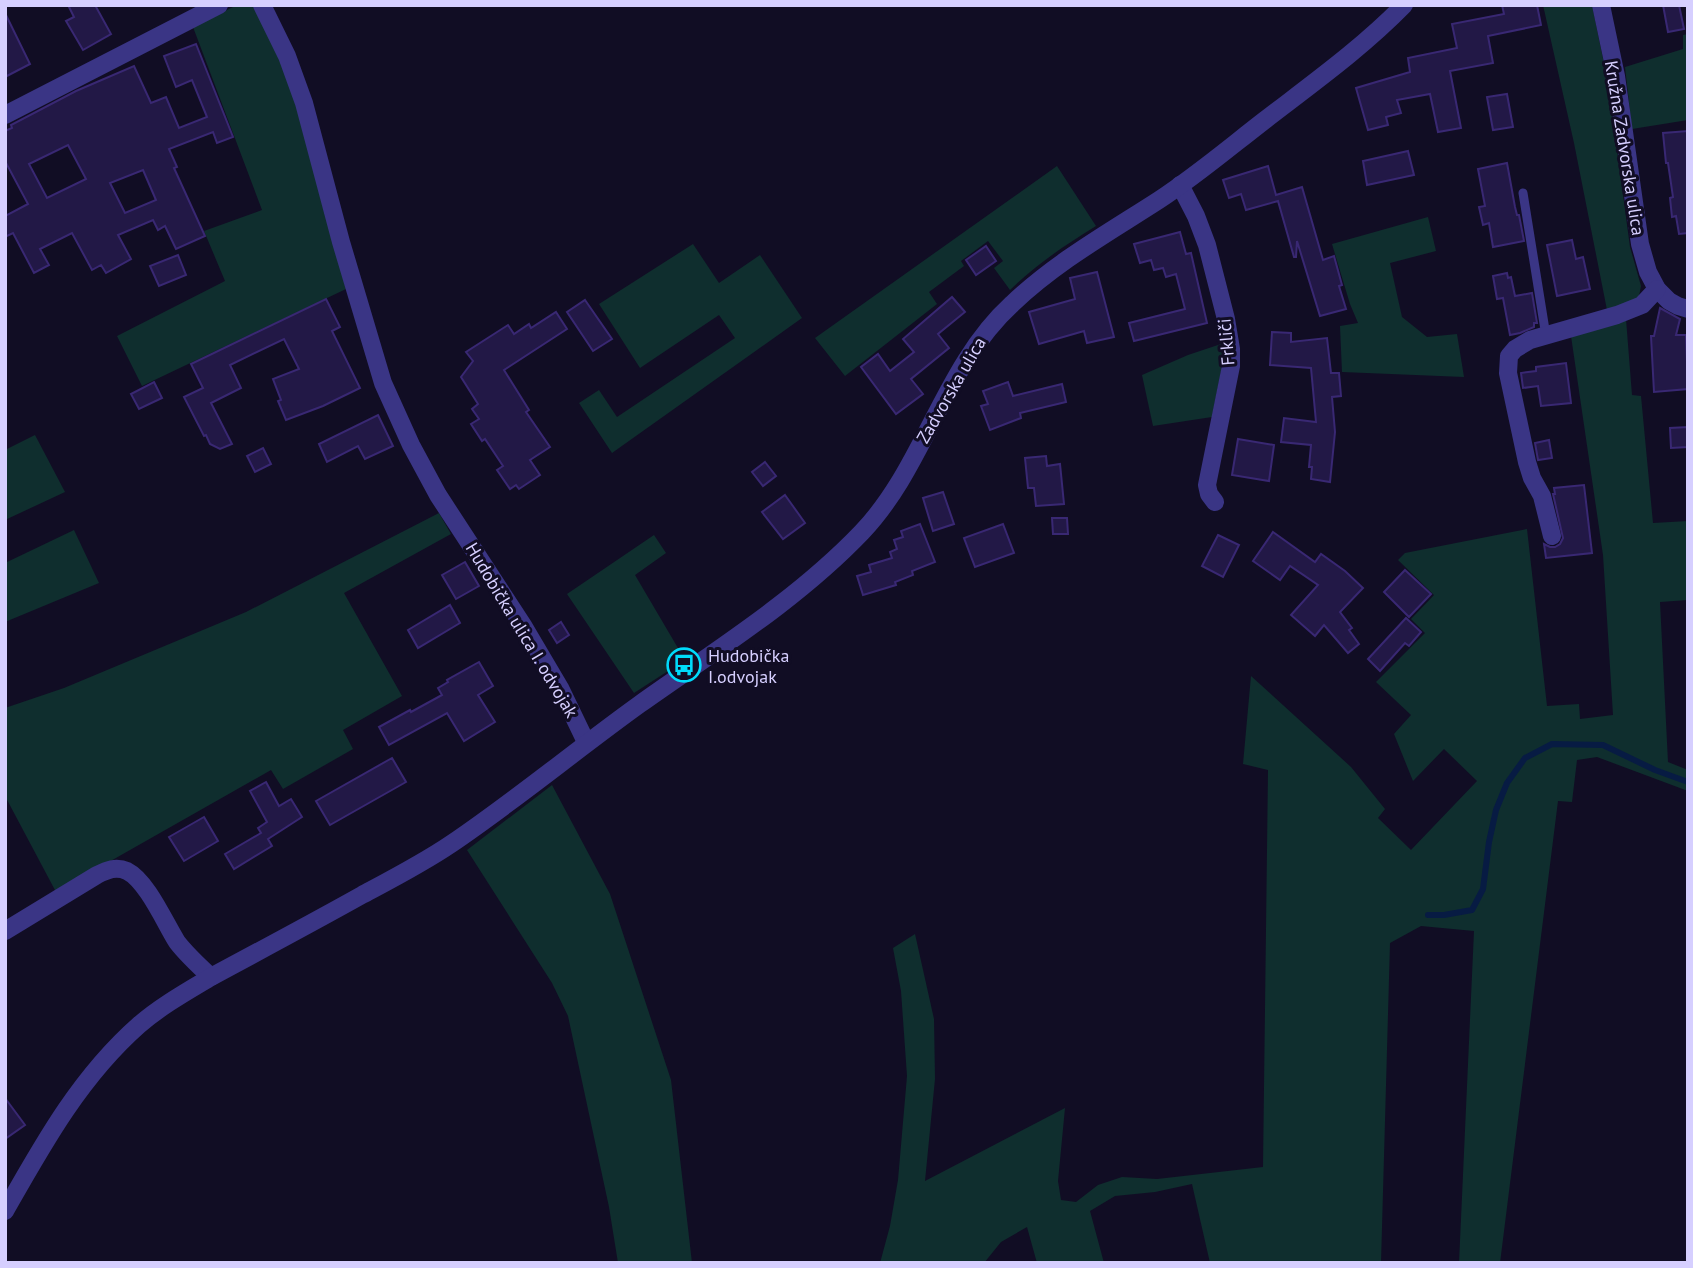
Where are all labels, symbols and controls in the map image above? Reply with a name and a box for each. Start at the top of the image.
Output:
street label: Kružna Zadvorska ulica [1600,59,1650,237]
street label: Frkliči [1212,318,1240,366]
street label: Zadvorska ulica [911,333,991,447]
street label: Hudobička ulica I. odvojak [461,538,584,722]
place label: Hudobička I.odvojak [708,644,789,688]
bus stop icon: Hudobička I.odvojak [665,646,703,684]

